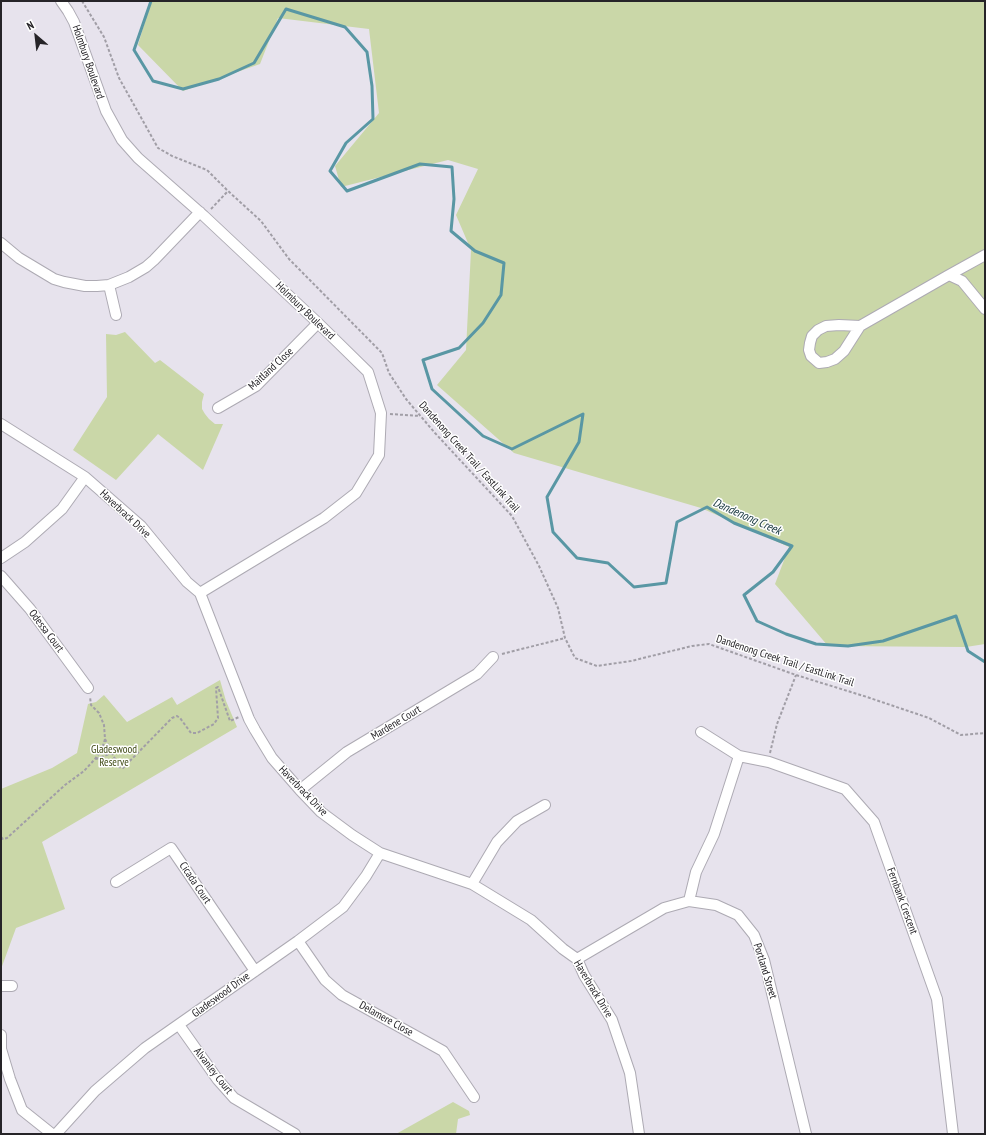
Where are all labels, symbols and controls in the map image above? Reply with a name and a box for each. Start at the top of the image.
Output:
north arrow [16,16,56,56]
text: N [24,18,36,33]
street label: Holmbury Boulevard [69,23,107,101]
street label: Holmbury Boulevard [273,279,337,343]
street label: Maitland Close [246,345,296,393]
street label: Dandenong Creek Trail / EastLink Trail [416,399,522,515]
street label: Haverbrack Drive [97,487,153,541]
water label: Dandenong Creek [711,496,783,538]
street label: Odessa Court [26,607,66,655]
street label: Dandenong Creek Trail / EastLink Trail [714,632,856,690]
street label: Mardene Court [369,703,423,743]
park label: Gladeswood Reserve [91,743,137,769]
street label: Haverbrack Drive [276,763,330,819]
street label: Cicada Court [176,859,214,907]
street label: Fernbank Crescent [884,866,920,936]
street label: Portland Street [750,942,780,1000]
street label: Haverbrack Drive [571,958,615,1020]
street label: Gladeswood Drive [189,970,253,1020]
street label: Delamere Close [357,999,415,1039]
street label: Alvanley Court [191,1045,235,1097]

